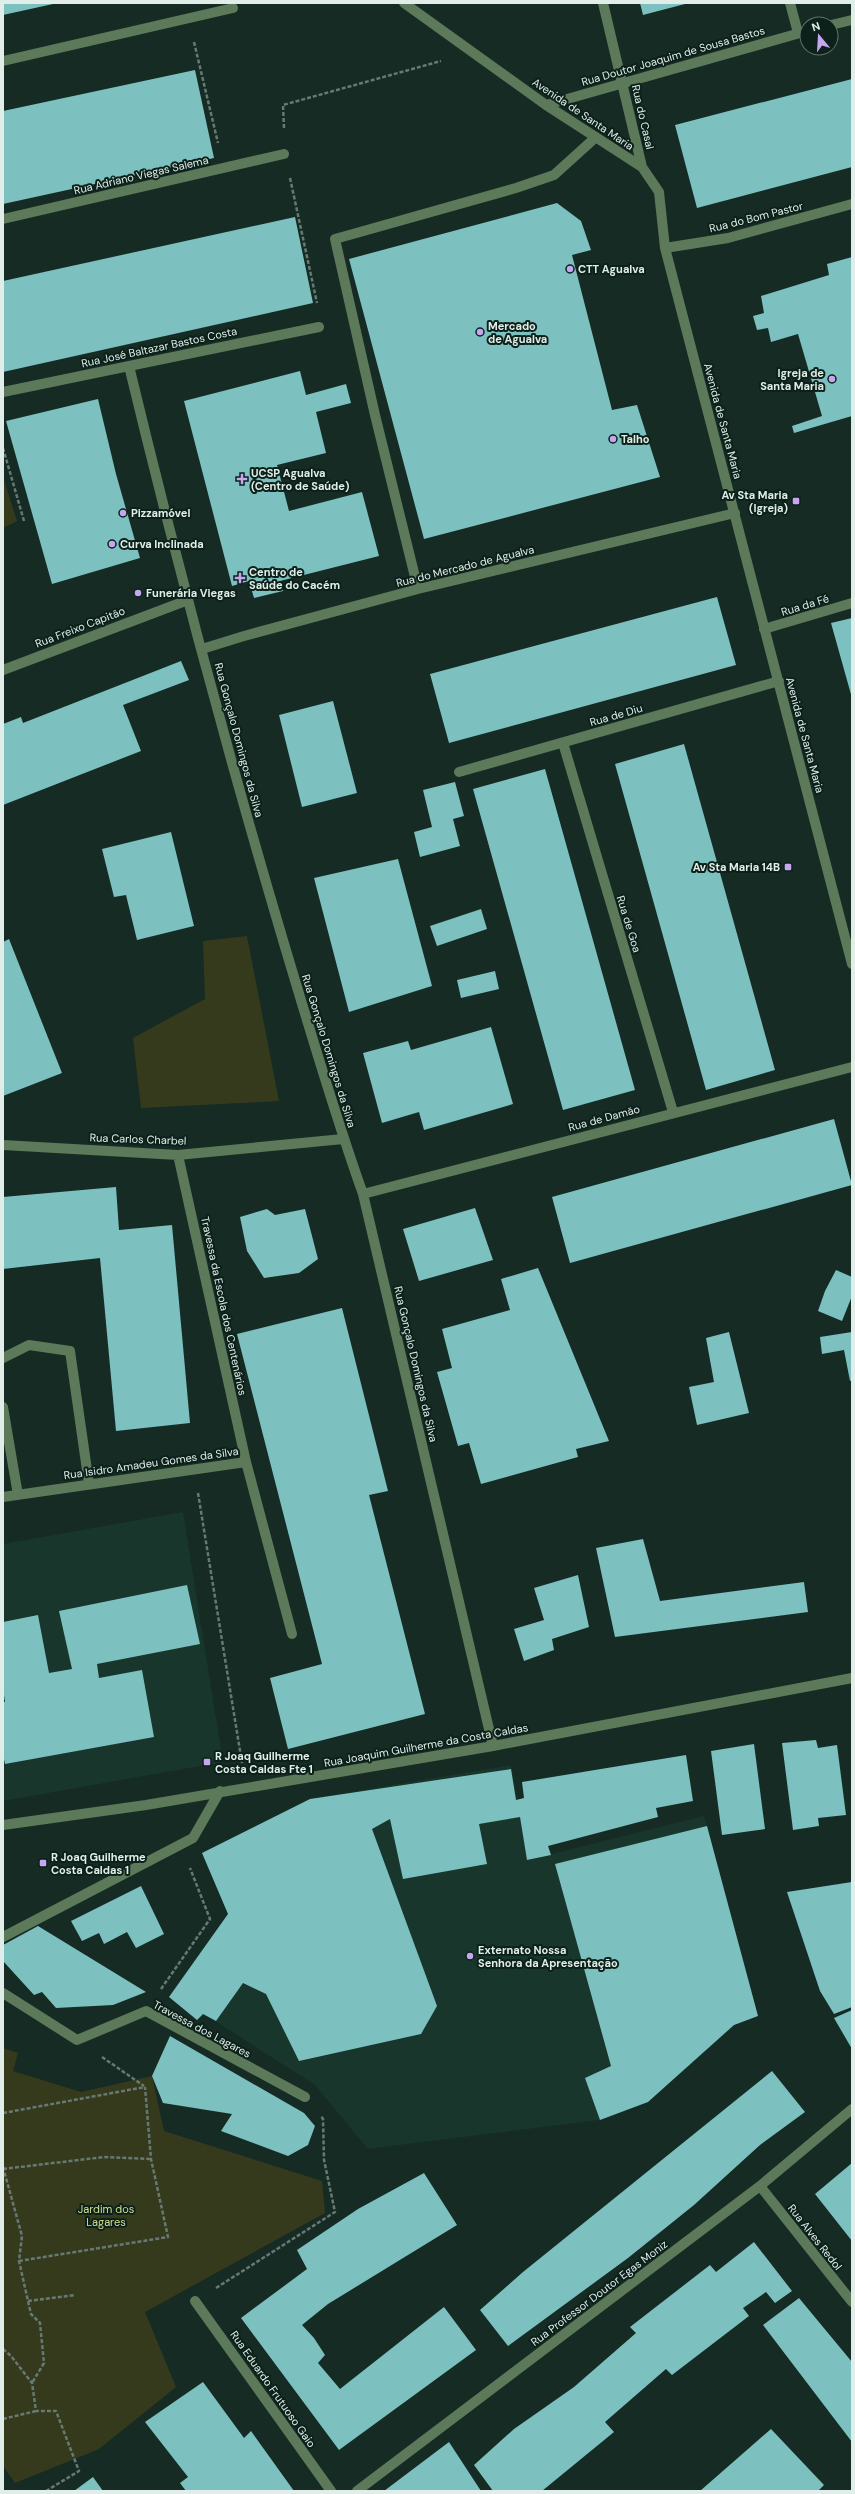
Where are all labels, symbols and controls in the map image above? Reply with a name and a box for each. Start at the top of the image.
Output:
north arrow [799,16,839,56]
text: N [810,19,822,34]
street label: Rua Doutor Joaquim de Sousa Bastos [580,23,766,89]
street label: Avenida de Santa Maria [530,75,636,153]
street label: Rua do Casal [629,83,657,151]
street label: Rua Adriano Viegas Salema [72,153,210,197]
street label: Rua do Bom Pastor [708,199,804,235]
place label: CTT Agualva [578,262,645,276]
marker: CTT Agualva [565,264,575,274]
place label: Mercado de Agualva [488,319,547,346]
street label: Rua José Baltazar Bastos Costa [80,324,238,370]
marker: Mercado de Agualva [475,327,485,337]
street label: Avenida de Santa Maria [701,362,745,480]
place label: Igreja de Santa Maria [760,366,824,393]
marker: Igreja de Santa Maria [827,374,837,384]
place label: Talho [621,432,650,446]
marker: Talho [608,434,618,444]
place label: UCSP Agualva (Centro de Saúde) [251,466,349,493]
marker: UCSP Agualva (Centro de Saúde) [236,473,248,485]
place label: Av Sta Maria (Igreja) [721,488,788,515]
marker: Av Sta Maria (Igreja) [791,496,801,506]
place label: Pizzamóvel [131,506,190,520]
marker: Pizzamóvel [118,508,128,518]
place label: Curva Inclinada [120,537,204,551]
marker: Curva Inclinada [107,539,117,549]
street label: Rua do Mercado de Agualva [394,542,536,590]
place label: Centro de Saúde do Cacém [249,565,340,592]
marker: Centro de Saúde do Cacém [234,572,246,584]
place label: Funerária Viegas [146,586,236,600]
marker: Funerária Viegas [133,588,143,598]
street label: Rua da Fé [779,591,831,619]
street label: Rua Freixo Capitão [33,603,127,651]
street label: Rua Gonçalo Domingos da Silva [212,661,266,819]
street label: Avenida de Santa Maria [783,676,827,794]
street label: Rua de Diu [588,701,644,729]
place label: Av Sta Maria 14B [693,860,780,874]
marker: Av Sta Maria 14B [783,862,793,872]
street label: Rua de Goa [614,894,644,954]
street label: Rua Gonçalo Domingos da Silva [299,973,359,1129]
street label: Rua de Damão [567,1102,641,1134]
street label: Rua Carlos Charbel [89,1130,187,1148]
street label: Travessa da Escola dos Centenários [198,1215,250,1397]
street label: Rua Gonçalo Domingos da Silva [391,1285,441,1443]
street label: Rua Isidro Amadeu Gomes da Silva [63,1444,239,1482]
street label: Rua Joaquim Guilherme da Costa Caldas [323,1720,529,1770]
place label: R Joaq Guilherme Costa Caldas Fte 1 [215,1749,313,1776]
marker: R Joaq Guilherme Costa Caldas Fte 1 [202,1757,212,1767]
place label: R Joaq Guilherme Costa Caldas 1 [51,1850,146,1877]
marker: R Joaq Guilherme Costa Caldas 1 [38,1858,48,1868]
place label: Externato Nossa Senhora da Apresentação [478,1943,618,1970]
marker: Externato Nossa Senhora da Apresentação [465,1951,475,1961]
street label: Travessa dos Lagares [151,1997,253,2061]
street label: Rua Alves Redol [785,2201,845,2273]
park label: Jardim dos Lagares [78,2202,134,2229]
street label: Rua Professor Doutor Egas Moniz [528,2237,670,2349]
street label: Rua Eduardo Frutuoso Gaio [227,2328,319,2450]

